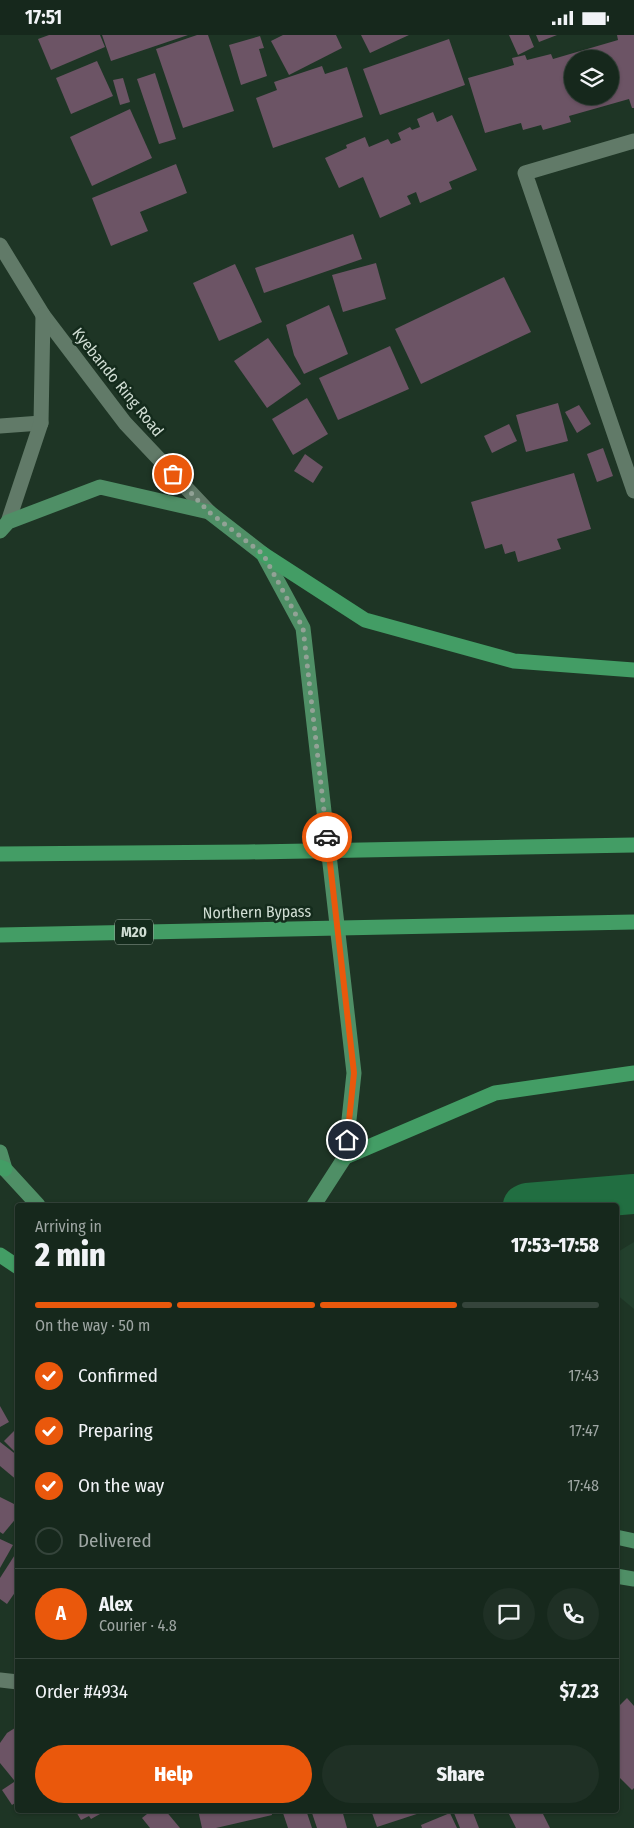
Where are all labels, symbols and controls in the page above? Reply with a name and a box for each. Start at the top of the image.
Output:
text: 17:51 [25,6,62,29]
map controls [564,50,619,105]
button: layers [564,50,619,105]
street label: Kyebando Ring Road [68,324,168,440]
pin [152,453,194,495]
icon: bag [159,460,187,488]
courier [302,812,352,862]
icon: car [313,823,341,851]
street label: Northern Bypass [203,902,312,922]
road number: M20 [115,919,153,945]
pin [326,1119,368,1161]
icon: home [333,1126,361,1154]
text: Arriving in [35,1217,102,1236]
text: 17:53–17:58 [511,1234,599,1257]
text: 2 min [35,1236,106,1274]
text: On the way · 50 m [35,1316,150,1335]
icon: check [35,1362,63,1390]
text: Confirmed [78,1364,158,1387]
text: 17:43 [568,1366,599,1385]
icon: check [35,1417,63,1445]
text: Preparing [78,1419,153,1442]
text: 17:47 [569,1421,599,1440]
icon: check [35,1472,63,1500]
text: On the way [78,1474,164,1497]
text: 17:48 [567,1476,599,1495]
text: Delivered [78,1529,152,1552]
button: chat [483,1588,535,1640]
button: phone [547,1588,599,1640]
text: Alex [99,1593,133,1616]
text: A [56,1602,66,1625]
text: Courier · 4.8 [99,1616,177,1635]
text: Order #4934 [35,1680,128,1703]
text: $7.23 [560,1680,599,1703]
button: Help [35,1745,312,1803]
button: Share [322,1745,599,1803]

